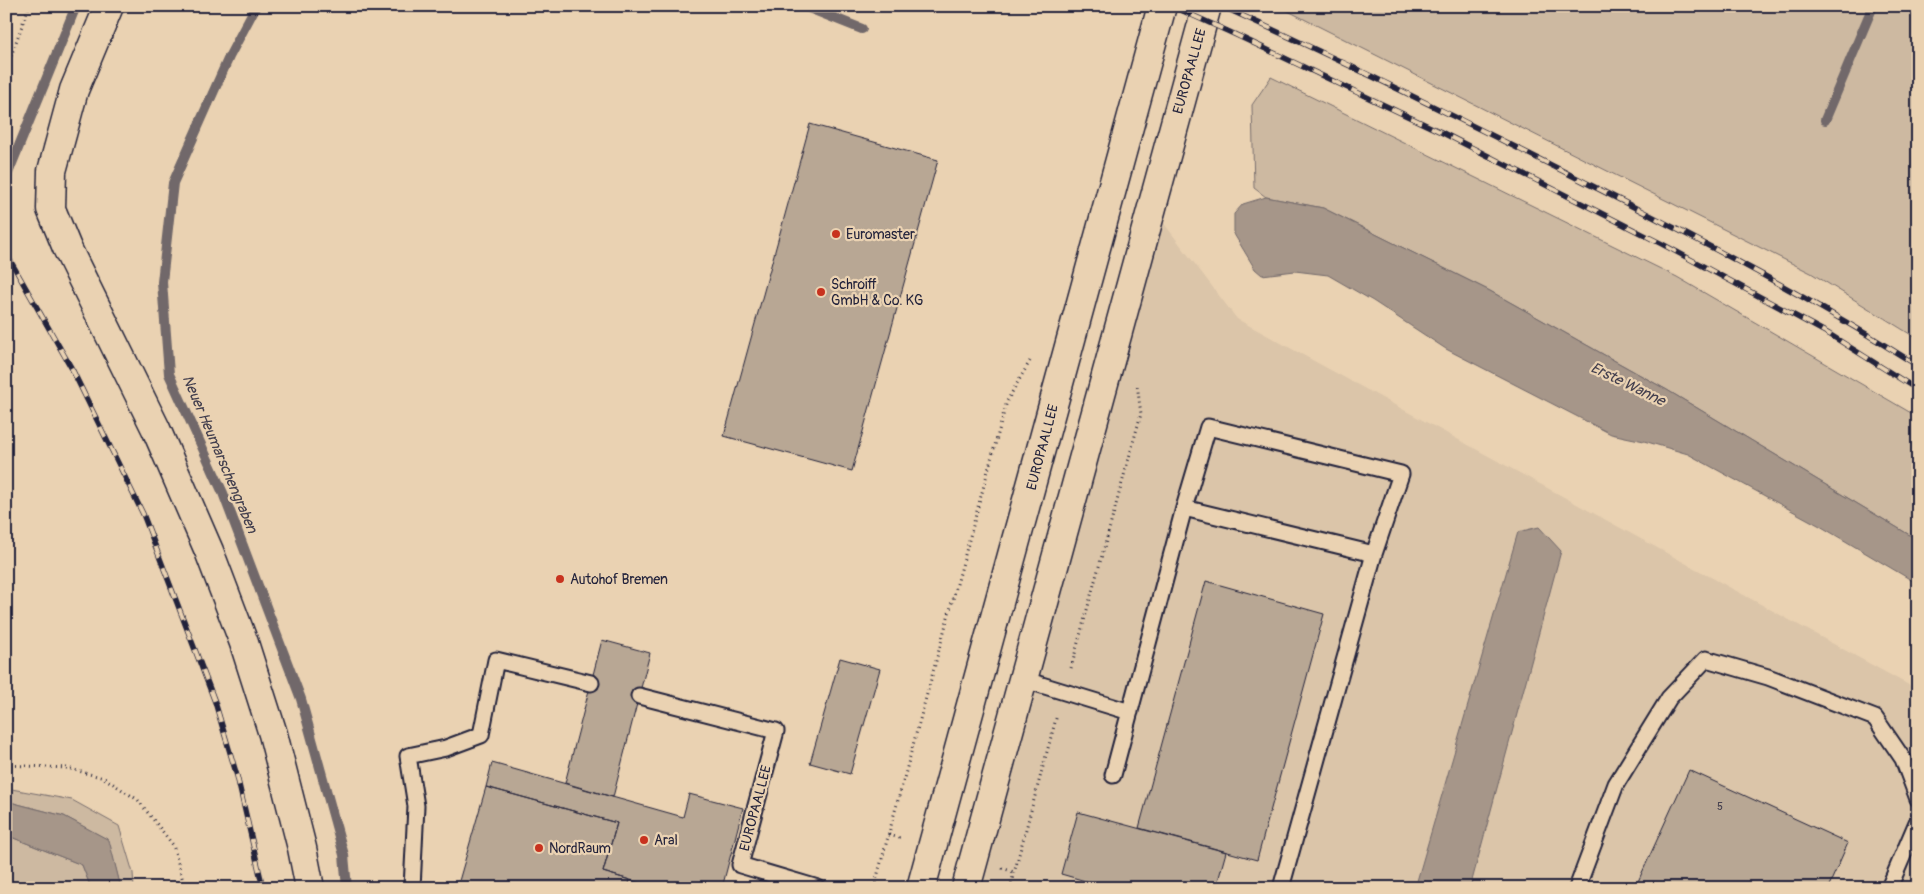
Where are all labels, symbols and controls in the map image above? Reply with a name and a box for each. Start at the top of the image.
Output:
street label: EUROPAALLEE [1169,26,1210,116]
place label: Euromaster [846,226,915,243]
marker: Euromaster [830,228,842,240]
place label: Schroiff GmbH & Co. KG [831,276,923,309]
marker: Schroiff GmbH & Co. KG [815,286,827,298]
water label: Erste Wanne [1588,358,1669,411]
water label: Neuer Heumarschengraben [178,372,262,537]
street label: EUROPAALLEE [1023,402,1062,492]
place label: Autohof Bremen [570,571,668,588]
marker: Autohof Bremen [554,573,566,585]
street label: EUROPAALLEE [736,763,775,853]
house number: 5 [1717,800,1723,813]
place label: Aral [654,832,678,849]
marker: Aral [638,834,650,846]
place label: NordRaum [549,840,611,857]
marker: NordRaum [533,842,545,854]

